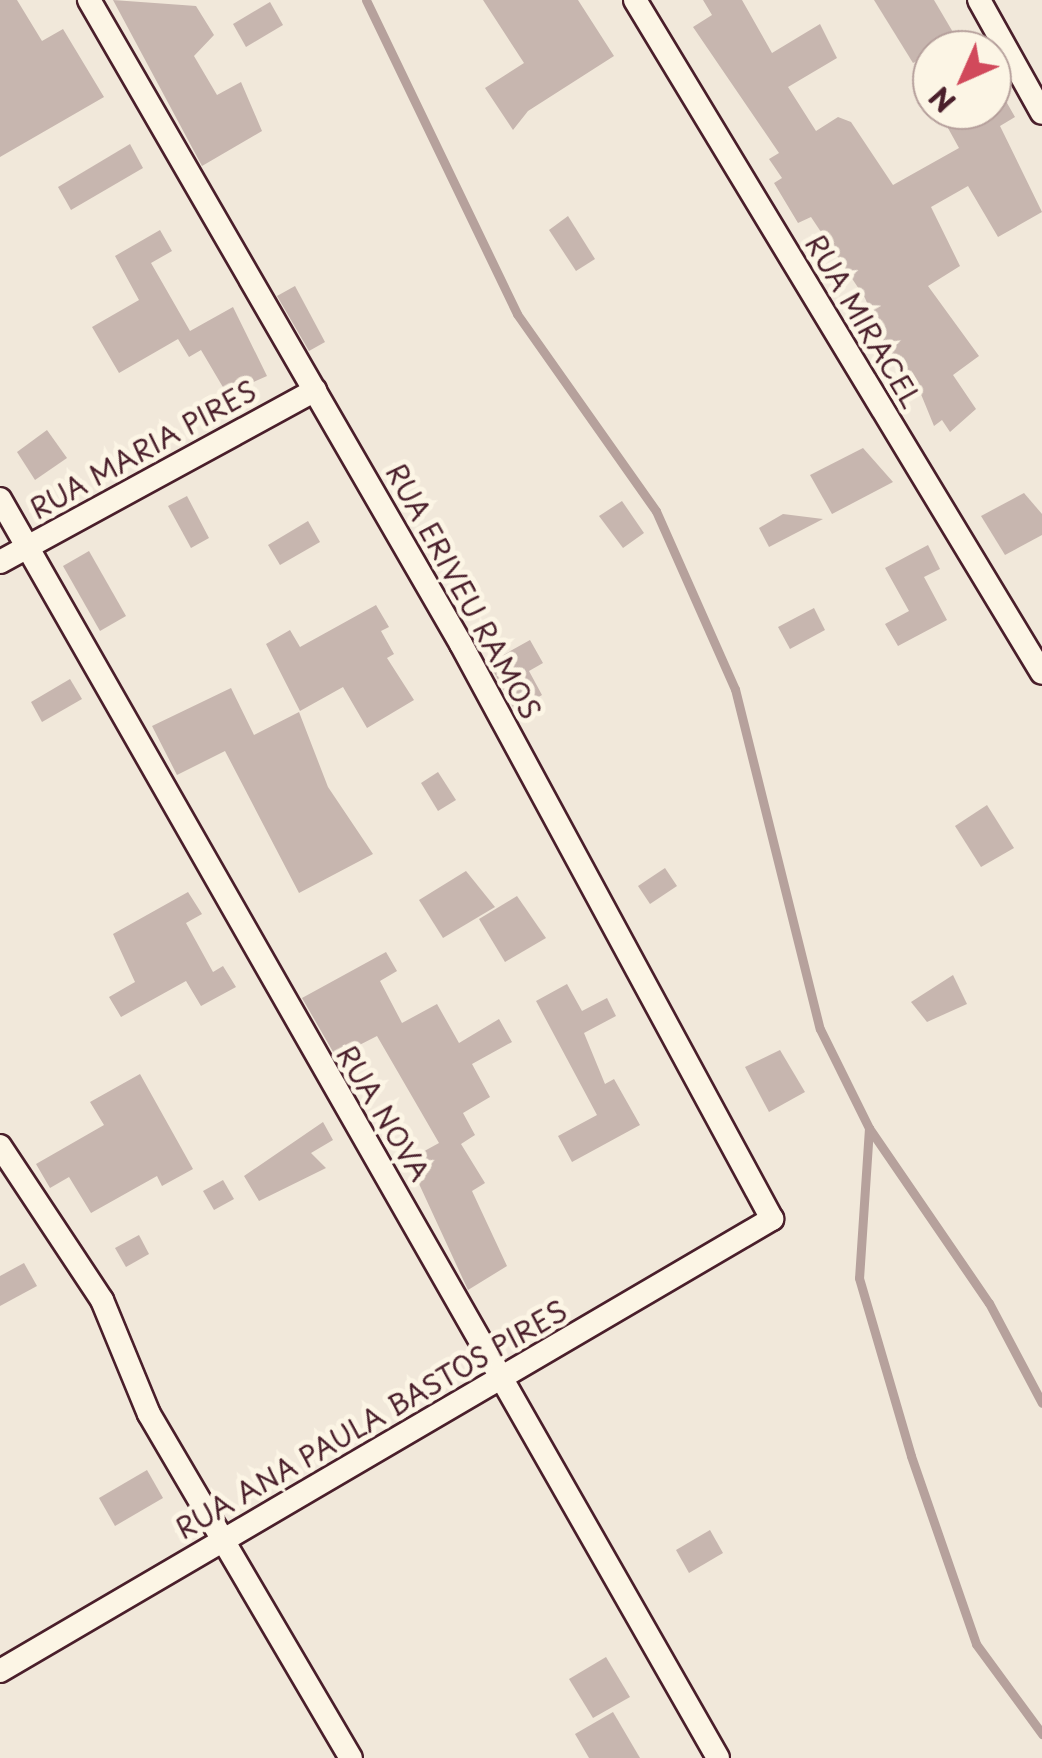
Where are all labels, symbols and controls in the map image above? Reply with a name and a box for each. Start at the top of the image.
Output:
north arrow [912,30,1012,130]
text: N [919,77,965,123]
street label: RUA MIRACEL [798,227,930,415]
street label: RUA MARIA PIRES [21,371,265,527]
street label: RUA ERIVEU RAMOS [379,456,549,726]
street label: RUA NOVA [330,1039,438,1187]
street label: RUA ANA PAULA BASTOS PIRES [166,1291,576,1547]

